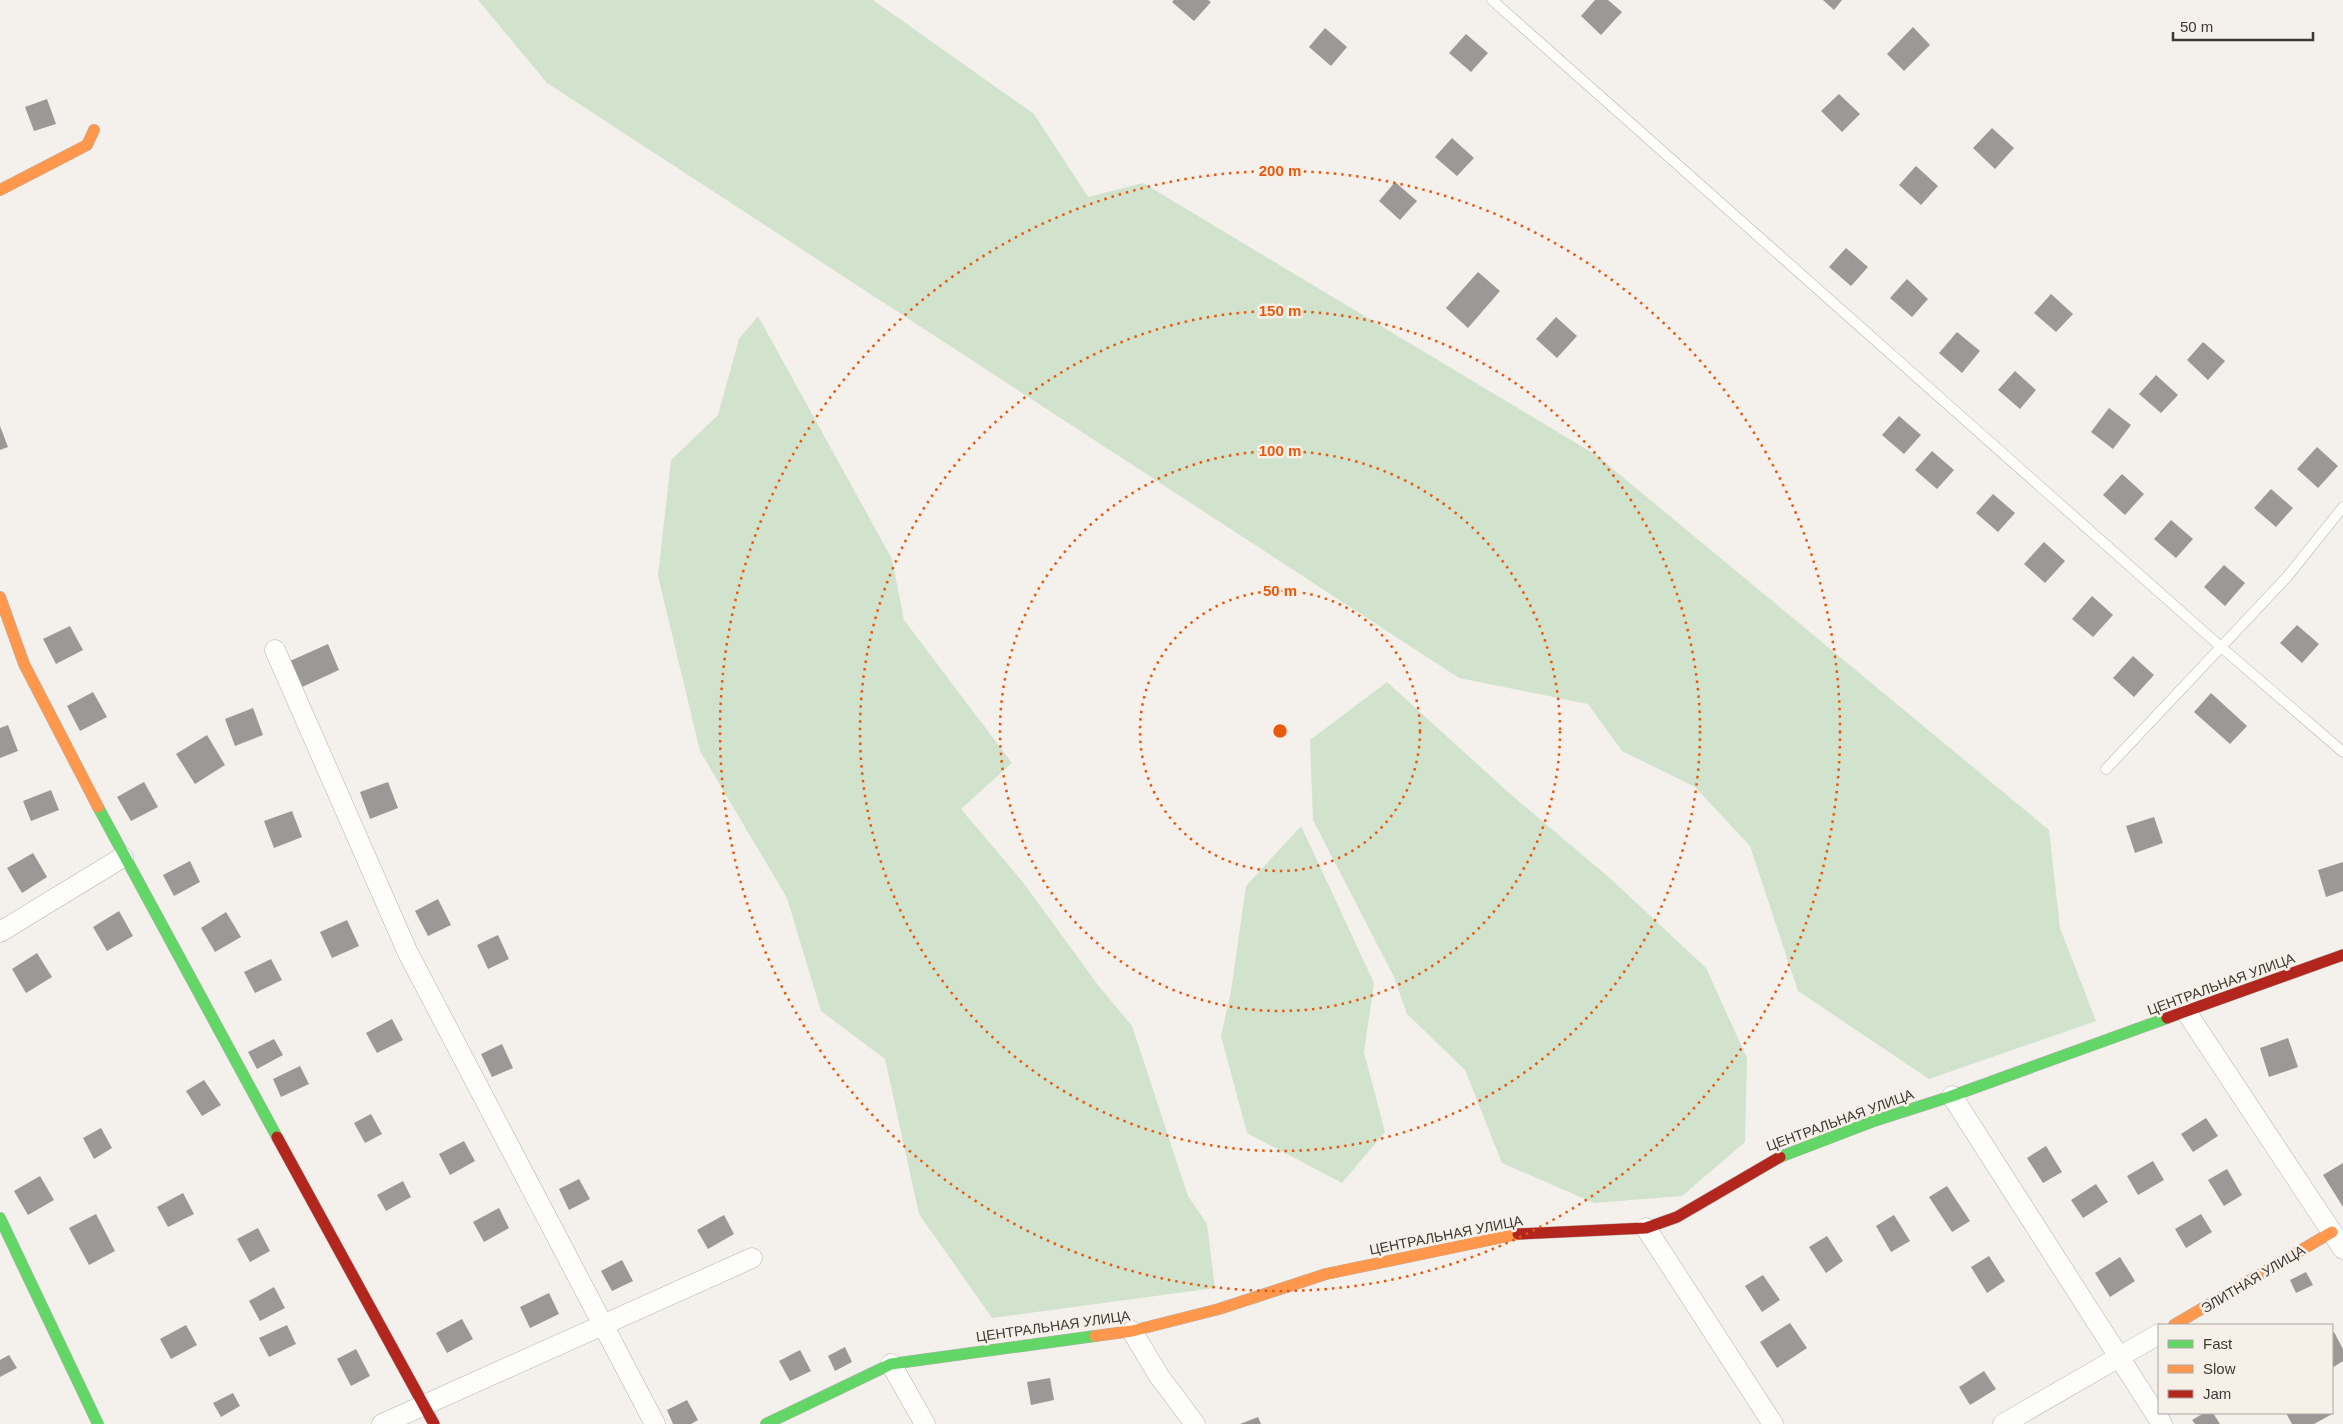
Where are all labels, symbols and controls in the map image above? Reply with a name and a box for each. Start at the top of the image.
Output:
scale bar [2173,10,2313,42]
text: 50 m [2180,18,2213,35]
text: 200 m [1259,162,1301,179]
text: 150 m [1259,302,1301,319]
text: 100 m [1259,442,1301,459]
text: 50 m [1263,582,1297,599]
centre of rings [1271,722,1289,740]
street label: ЦЕНТРАЛЬНАЯ УЛИЦА [2145,950,2297,1018]
street label: ЦЕНТРАЛЬНАЯ УЛИЦА [1764,1086,1916,1154]
street label: ЦЕНТРАЛЬНАЯ УЛИЦА [1368,1212,1525,1258]
street label: ЭЛИТНАЯ УЛИЦА [2198,1241,2308,1316]
street label: ЦЕНТРАЛЬНАЯ УЛИЦА [975,1307,1132,1345]
legend [2158,1324,2333,1414]
text: Fast [2203,1335,2233,1352]
text: Slow [2203,1360,2236,1377]
text: Jam [2203,1385,2231,1402]

